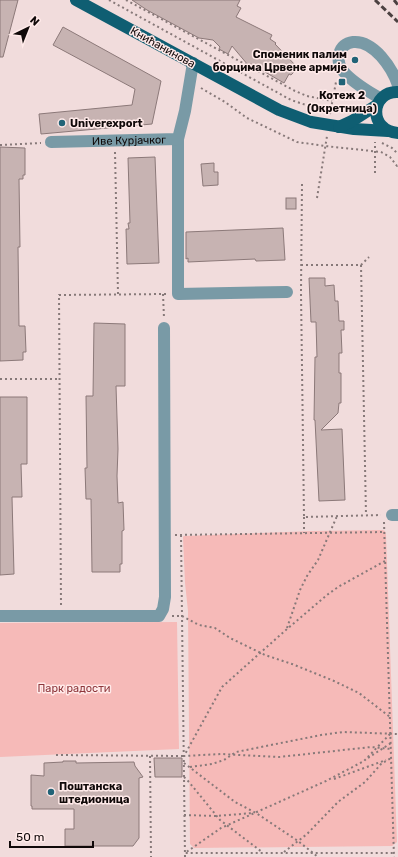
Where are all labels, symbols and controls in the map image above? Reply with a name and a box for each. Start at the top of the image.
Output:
north arrow [8,8,48,48]
text: N [27,14,42,29]
street label: Книћанинова [128,24,197,71]
place label: Споменик палим борцима Црвене армије [213,48,347,74]
marker: Споменик палим борцима Црвене армије [350,55,360,65]
marker: Котеж 2 (Окретница) [337,77,347,87]
place label: Котеж 2 (Окретница) [307,89,377,115]
place label: Univerexport [70,117,143,130]
marker: Univerexport [57,118,67,128]
street label: Иве Курјачког [92,133,166,148]
park label: Парк радости [37,682,111,695]
place label: Поштанска штедионица [59,780,129,806]
marker: Поштанска штедионица [46,787,56,797]
scale bar [10,823,93,849]
text: 50 m [16,830,44,844]

